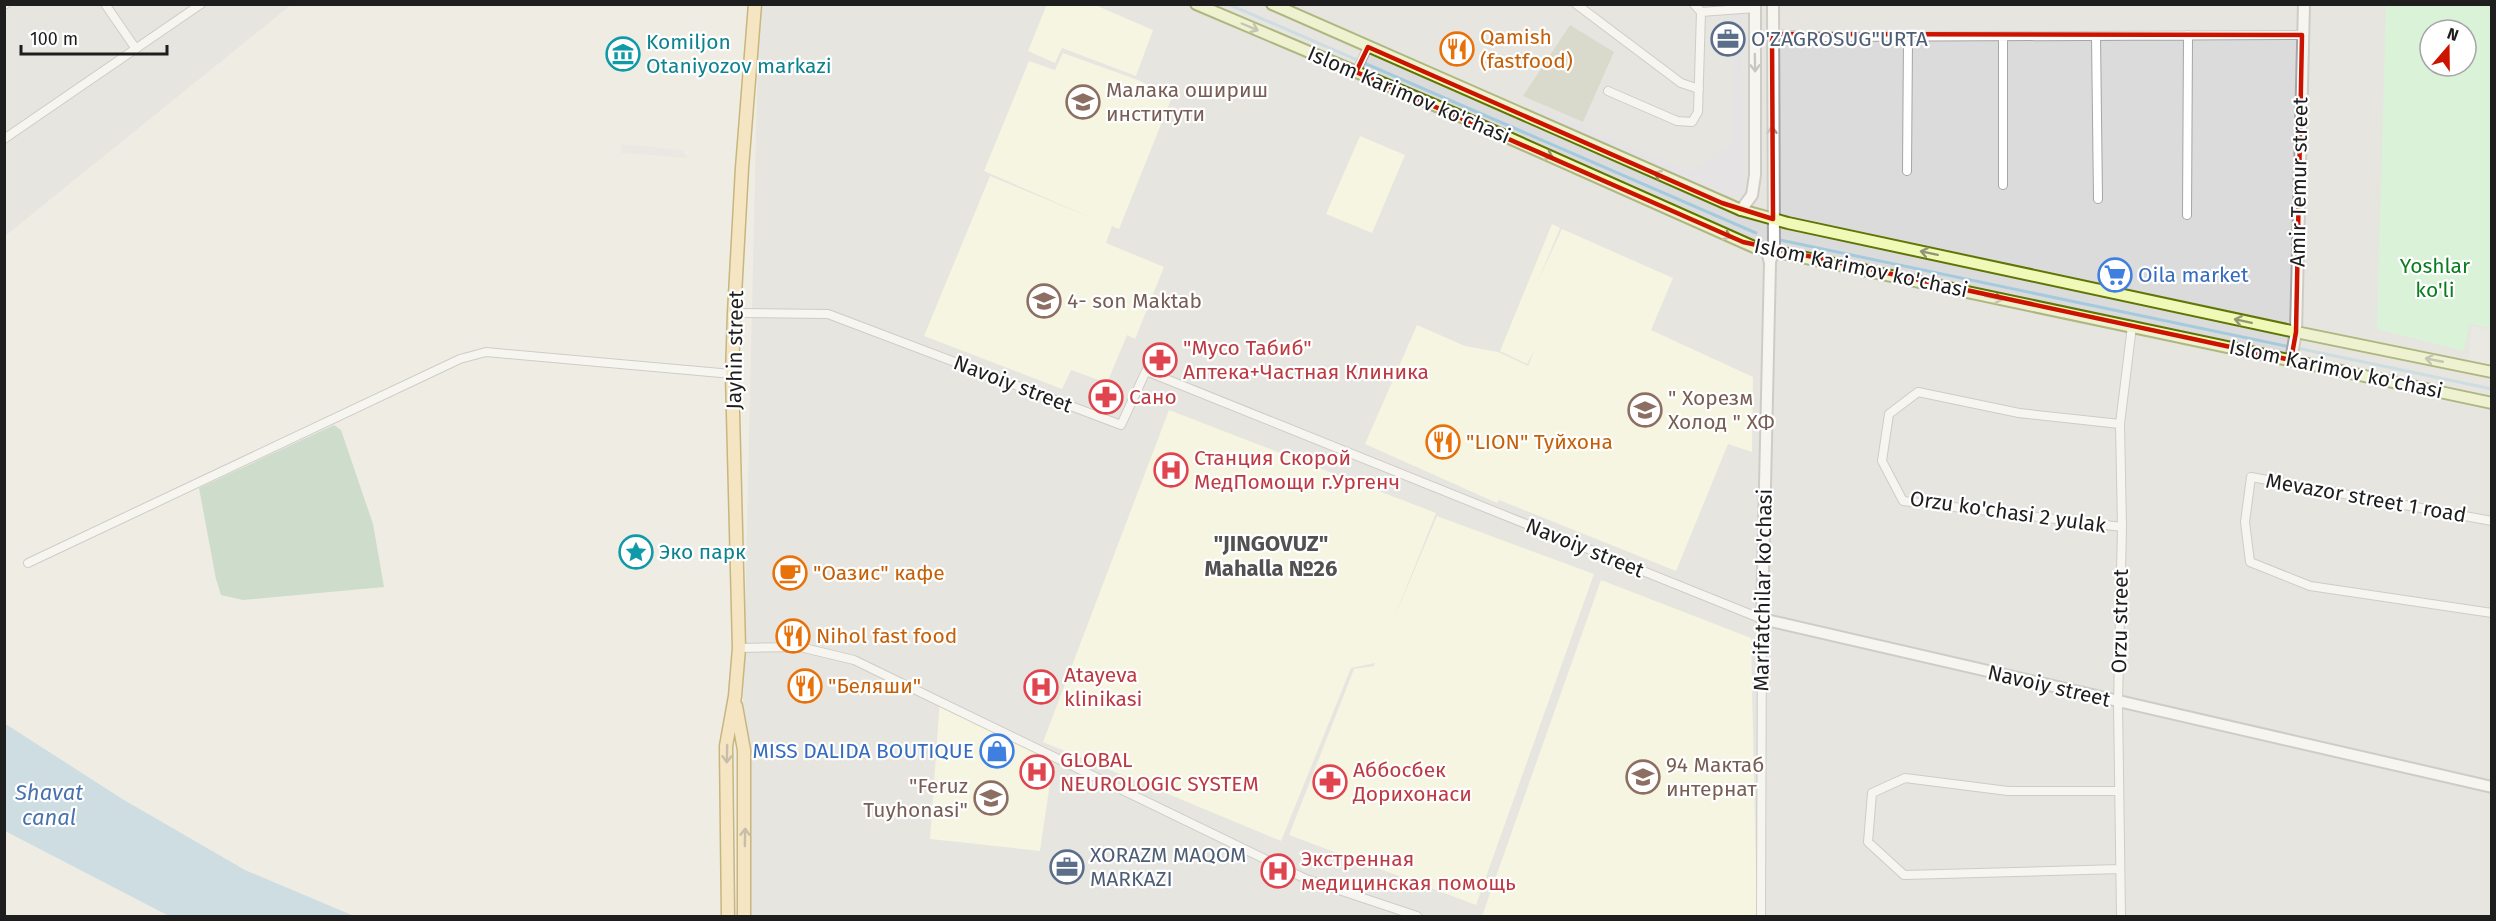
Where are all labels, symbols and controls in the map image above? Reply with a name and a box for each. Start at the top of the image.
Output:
scale bar [21,18,166,56]
north arrow [2418,18,2478,78]
office icon: O'ZAGROSUG"URTA [1710,21,1746,57]
one-way arrow [1241,22,1259,33]
place label: Qamish (fastfood) [1480,24,1573,74]
text: N [2445,24,2461,45]
place label: O'ZAGROSUG"URTA [1751,26,1928,52]
text: 100 m [30,28,78,50]
place label: Komiljon Otaniyozov markazi [646,29,832,79]
restaurant icon: Qamish (fastfood) [1439,31,1475,67]
museum icon: Komiljon Otaniyozov markazi [605,36,641,72]
street label: Islom Karimov ko'chasi [1304,40,1514,150]
one-way arrow [1750,52,1761,72]
place label: Малака ошириш институти [1106,77,1268,127]
school or university icon: Малака ошириш институти [1065,84,1101,120]
street label: Amir Temur street [2285,96,2313,267]
one-way arrow [1766,125,1778,145]
one-way arrow [1536,150,1554,161]
one-way arrow [1654,170,1672,182]
one-way arrow [1714,228,1732,240]
street label: Islom Karimov ko'chasi [1752,233,1970,303]
one-way arrow [1920,247,1940,258]
park label: Yoshlar ko'li [2400,253,2470,303]
supermarket icon: Oila market [2097,257,2133,293]
place label: Oila market [2138,262,2249,288]
school or university icon: 4- son Maktab [1026,283,1062,319]
place label: 4- son Maktab [1067,288,1202,314]
street label: Jayhin street [721,290,749,410]
one-way arrow [1984,292,2003,304]
one-way arrow [2234,315,2253,326]
street label: Islom Karimov ko'chasi [2227,334,2445,404]
place label: "Мусо Табиб" Аптека+Частная Клиника [1183,335,1429,385]
pharmacy icon: "Мусо Табиб" Аптека+Частная Клиника [1142,342,1178,378]
street label: Navoiy street [950,349,1076,419]
one-way arrow [2425,354,2444,365]
pharmacy icon: Сано [1088,379,1124,415]
place label: Сано [1129,384,1177,410]
place label: " Хорезм Холод " ХФ [1668,385,1775,435]
school or university icon: " Хорезм Холод " ХФ [1627,392,1663,428]
restaurant icon: "LION" Туйхона [1425,424,1461,460]
place label: "LION" Туйхона [1466,429,1613,455]
place label: Станция Скорой МедПомощи г.Ургенч [1194,445,1400,495]
hospital icon: Станция Скорой МедПомощи г.Ургенч [1153,452,1189,488]
street label: Mevazor street 1 road [2264,468,2468,528]
street label: Orzu ko'chasi 2 yulak [1908,485,2108,539]
street label: Marifatchilar ko'chasi [1748,488,1778,692]
street label: Navoiy street [1522,513,1648,584]
district label: "JINGOVUZ" Mahalla №26 [1205,530,1337,582]
place icon: Эко парк [618,534,654,570]
place label: Эко парк [659,539,746,565]
cafe icon: "Оазис" кафе [772,555,808,591]
place label: "Оазис" кафе [813,560,945,586]
street label: Orzu street [2106,568,2134,673]
restaurant icon: Nihol fast food [775,618,811,654]
place label: Nihol fast food [816,623,957,649]
street label: Navoiy street [1985,659,2113,713]
place label: Atayeva klinikasi [1064,662,1142,712]
restaurant icon: "Беляши" [787,668,823,704]
hospital icon: Atayeva klinikasi [1023,669,1059,705]
place label: "Беляши" [828,673,921,699]
shop icon: MISS DALIDA BOUTIQUE [979,733,1015,769]
place label: MISS DALIDA BOUTIQUE [752,738,974,764]
one-way arrow [721,743,732,763]
place label: GLOBAL NEUROLOGIC SYSTEM [1060,747,1259,797]
place label: 94 Мактаб интернат [1666,752,1764,802]
hospital icon: GLOBAL NEUROLOGIC SYSTEM [1019,754,1055,790]
place label: Аббосбек Дорихонаси [1352,757,1472,807]
school or university icon: 94 Мактаб интернат [1625,759,1661,795]
pharmacy icon: Аббосбек Дорихонаси [1312,764,1348,800]
place label: "Feruz Tuyhonasi" [863,773,968,823]
water label: Shavat canal [14,779,83,831]
school or university icon: "Feruz Tuyhonasi" [973,780,1009,816]
one-way arrow [739,828,751,848]
place label: XORAZM MAQOM MARKAZI [1090,842,1246,892]
place label: Экстренная медицинская помощь [1301,846,1516,896]
office icon: XORAZM MAQOM MARKAZI [1049,849,1085,885]
hospital icon: Экстренная медицинская помощь [1260,853,1296,889]

